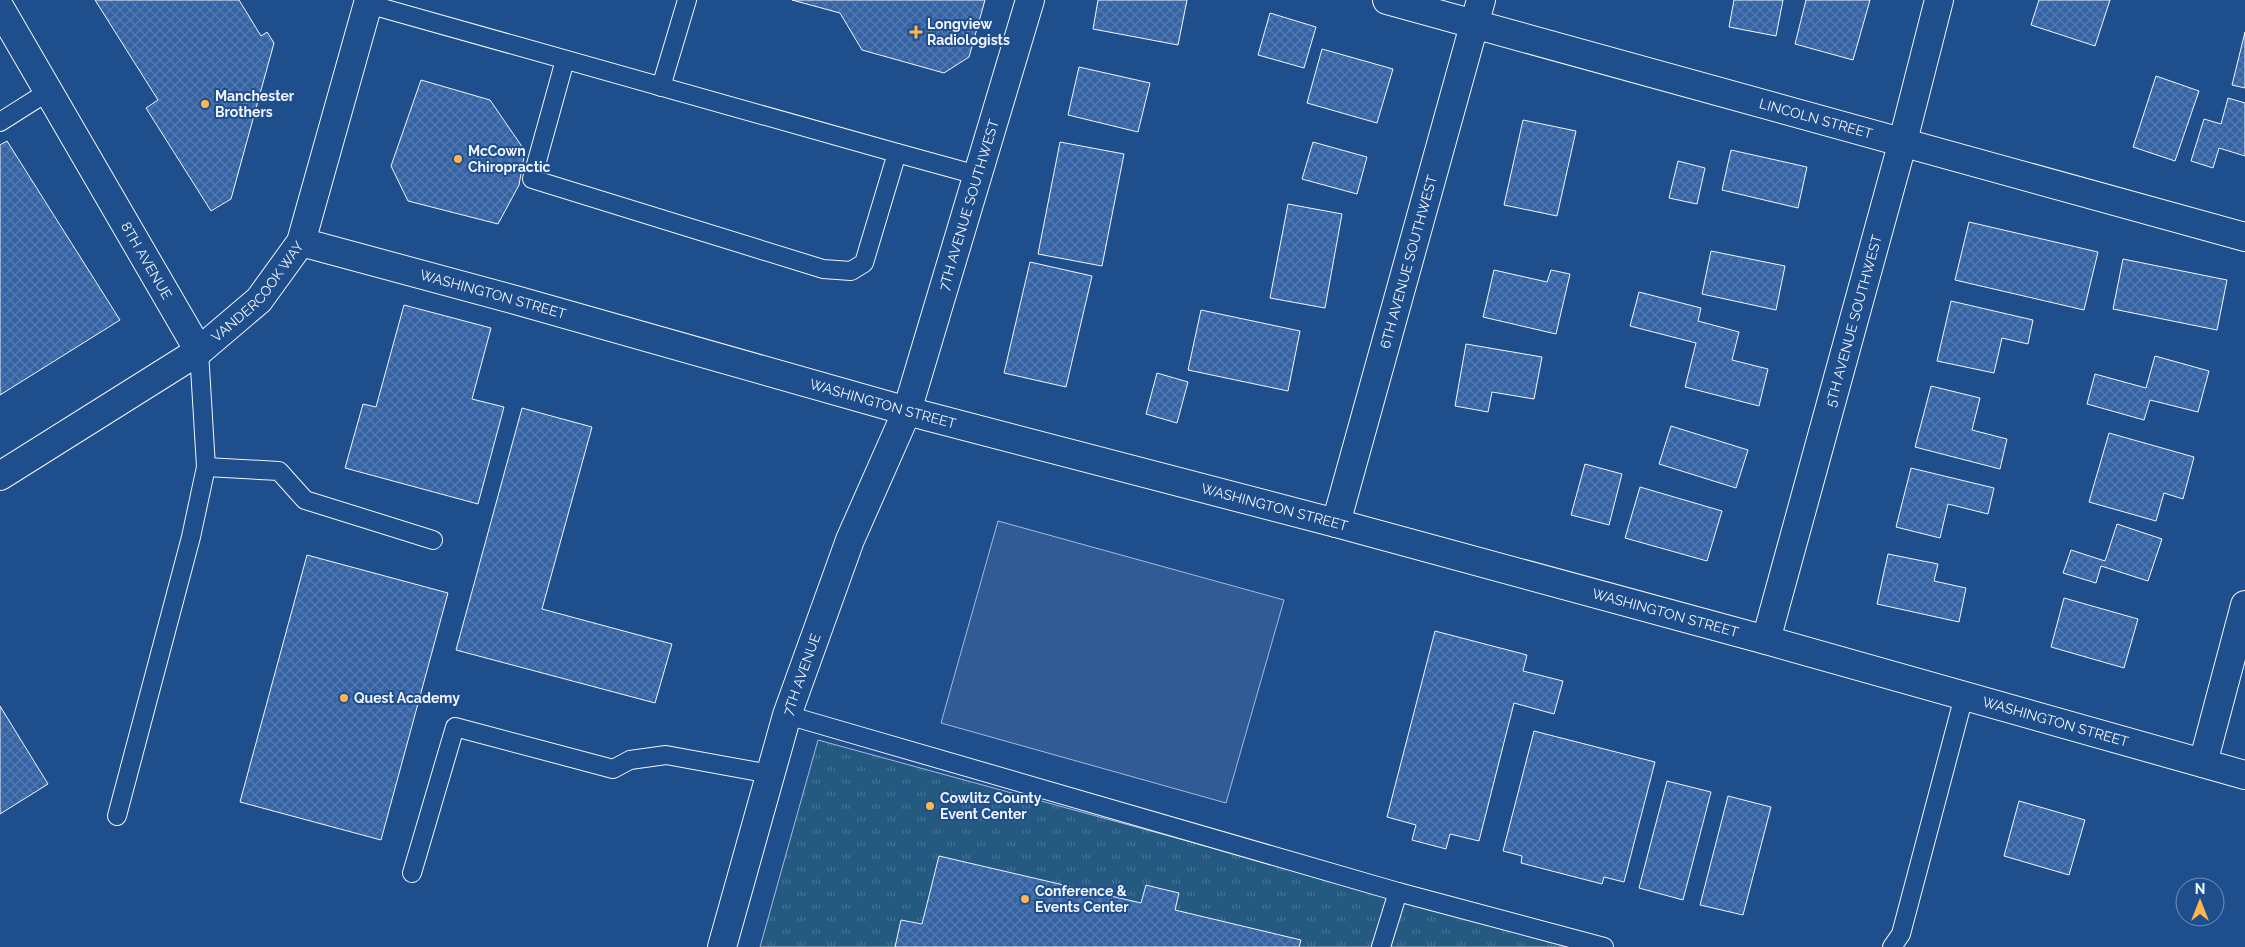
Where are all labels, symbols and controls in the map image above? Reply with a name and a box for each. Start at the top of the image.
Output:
place label: Longview Radiologists [927,16,1010,48]
marker: Longview Radiologists [909,25,923,39]
place label: Manchester Brothers [215,88,295,120]
street label: LINCOLN STREET [1757,95,1875,142]
marker: Manchester Brothers [199,98,211,110]
street label: 7TH AVENUE SOUTHWEST [935,117,1002,293]
place label: McCown Chiropractic [468,143,551,175]
marker: McCown Chiropractic [452,153,464,165]
street label: 6TH AVENUE SOUTHWEST [1377,173,1440,350]
street label: 8TH AVENUE [118,219,175,302]
street label: 5TH AVENUE SOUTHWEST [1822,232,1885,409]
street label: VANDERCOOK WAY [208,238,307,345]
street label: WASHINGTON STREET [418,267,568,322]
street label: WASHINGTON STREET [808,376,958,432]
street label: WASHINGTON STREET [1199,480,1350,534]
street label: WASHINGTON STREET [1591,585,1741,640]
street label: 7TH AVENUE [780,631,824,718]
place label: Quest Academy [354,690,460,706]
marker: Quest Academy [338,692,350,704]
street label: WASHINGTON STREET [1981,693,2131,750]
place label: Cowlitz County Event Center [940,790,1042,822]
marker: Cowlitz County Event Center [924,800,936,812]
north arrow [2175,877,2225,927]
text: N [2195,881,2205,897]
place label: Conference & Events Center [1035,883,1129,915]
marker: Conference & Events Center [1019,893,1031,905]

